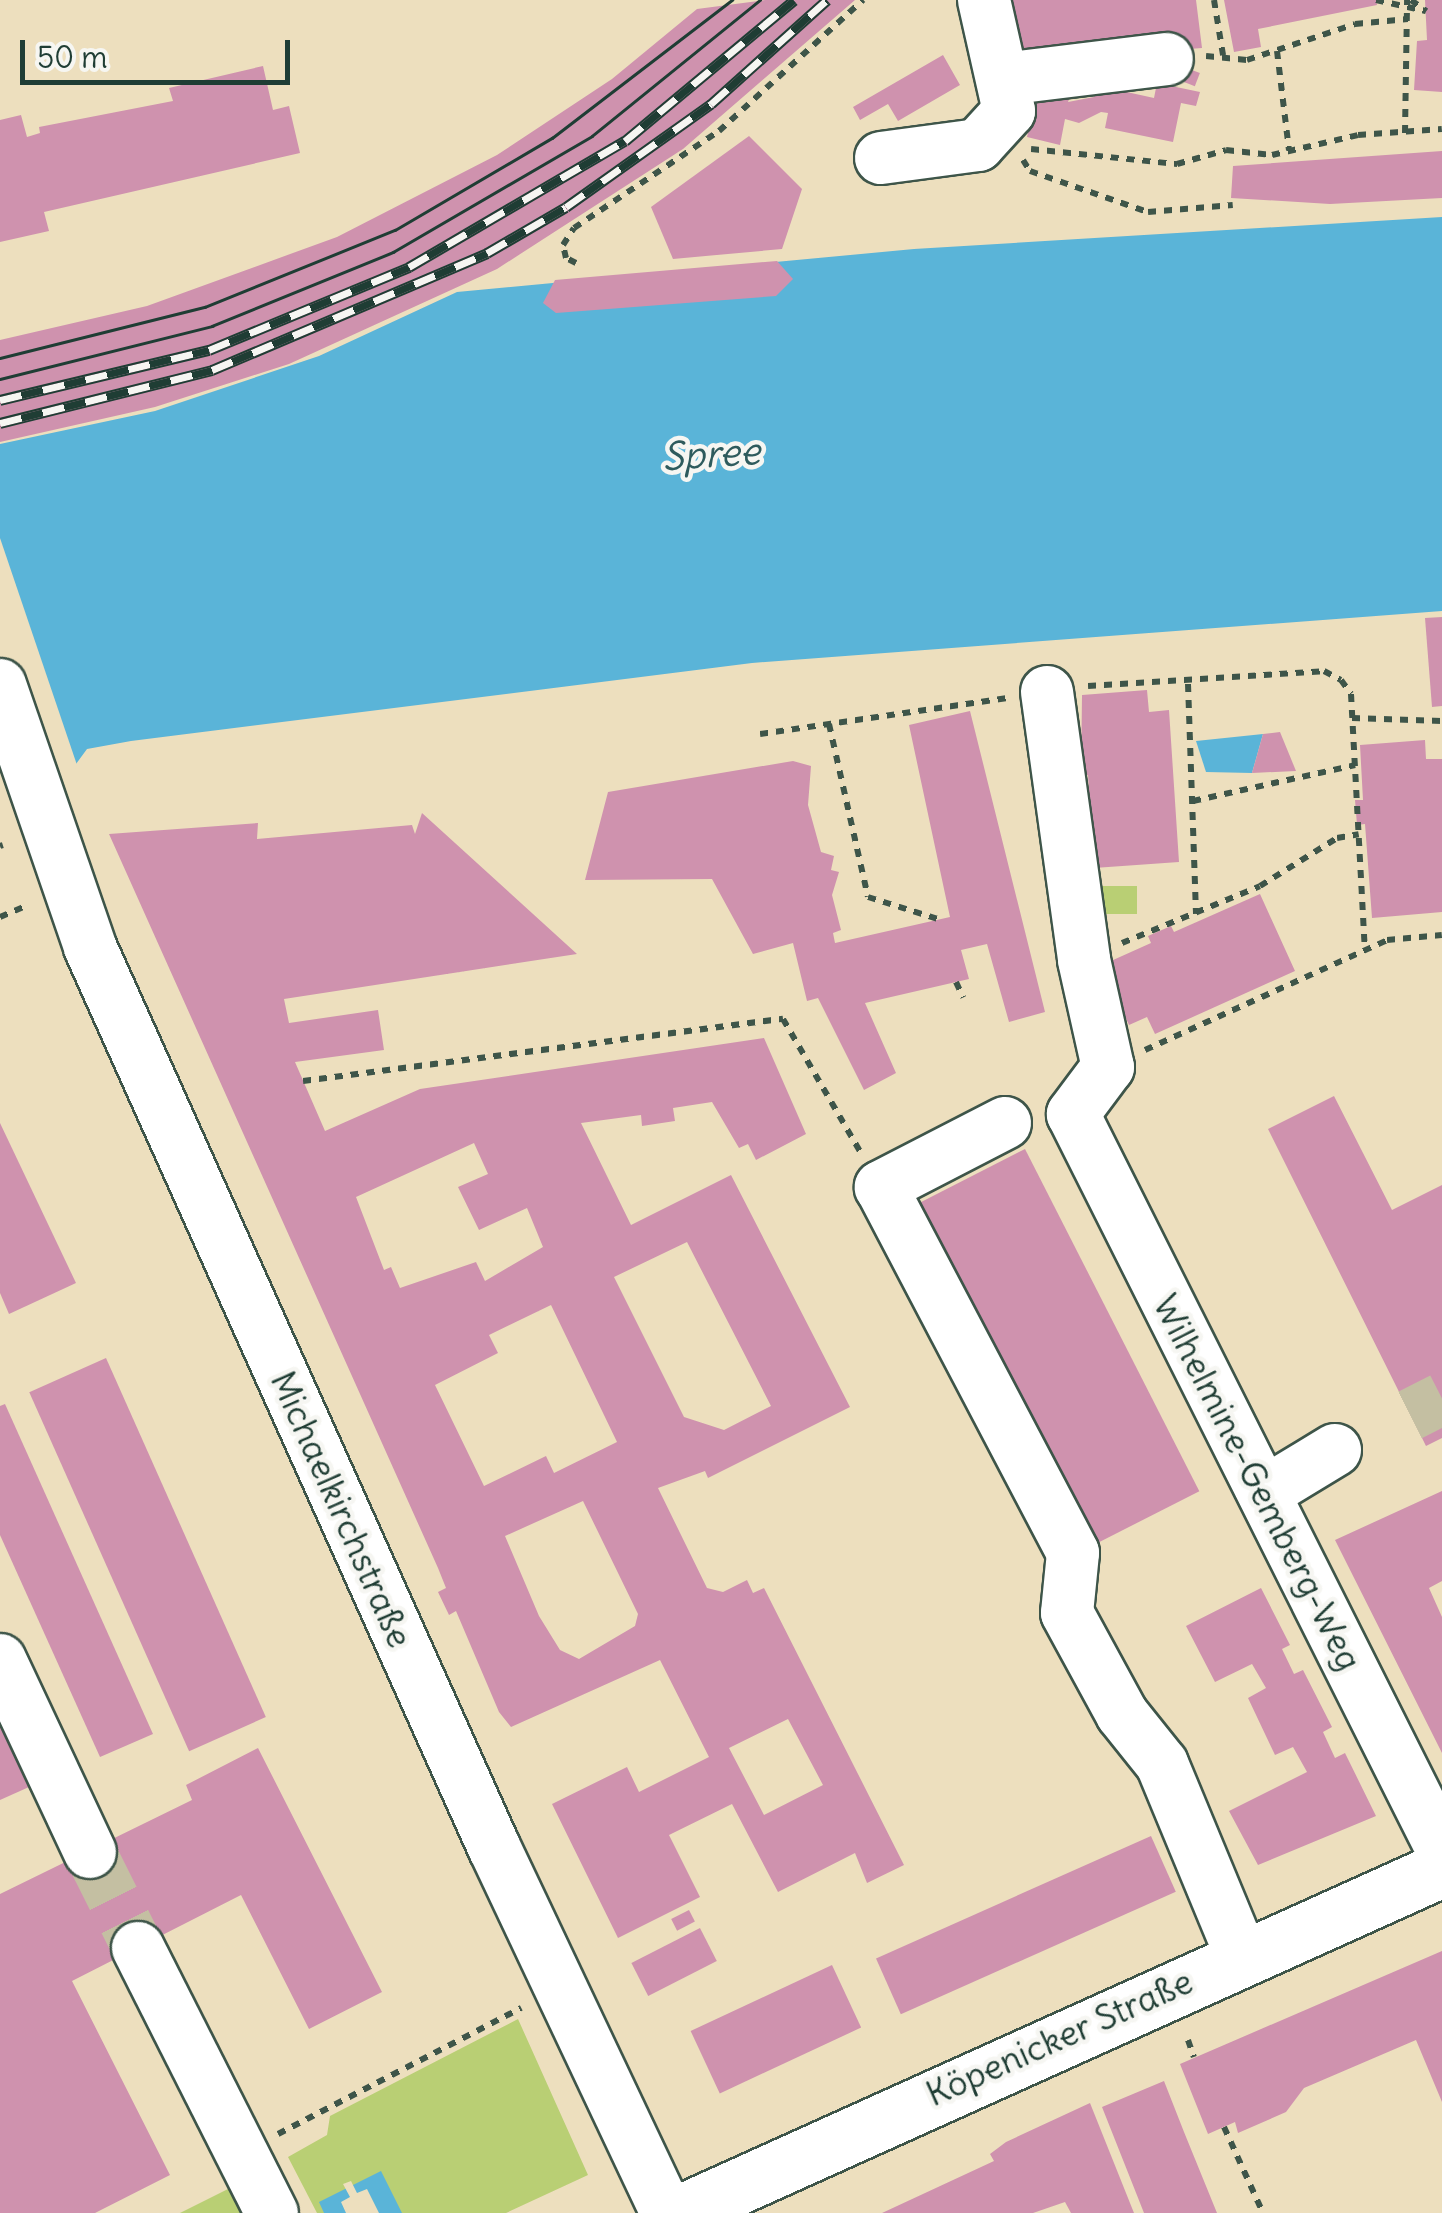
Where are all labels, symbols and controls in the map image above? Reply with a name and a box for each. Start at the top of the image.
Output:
scale bar [25,20,295,82]
text: 50 m [37,38,107,76]
water label: Spree [660,428,762,480]
street label: Wilhelmine-Gemberg-Weg [1145,1287,1371,1677]
street label: Michaelkirchstraße [262,1364,422,1654]
street label: Köpenicker Straße [919,1959,1199,2115]

